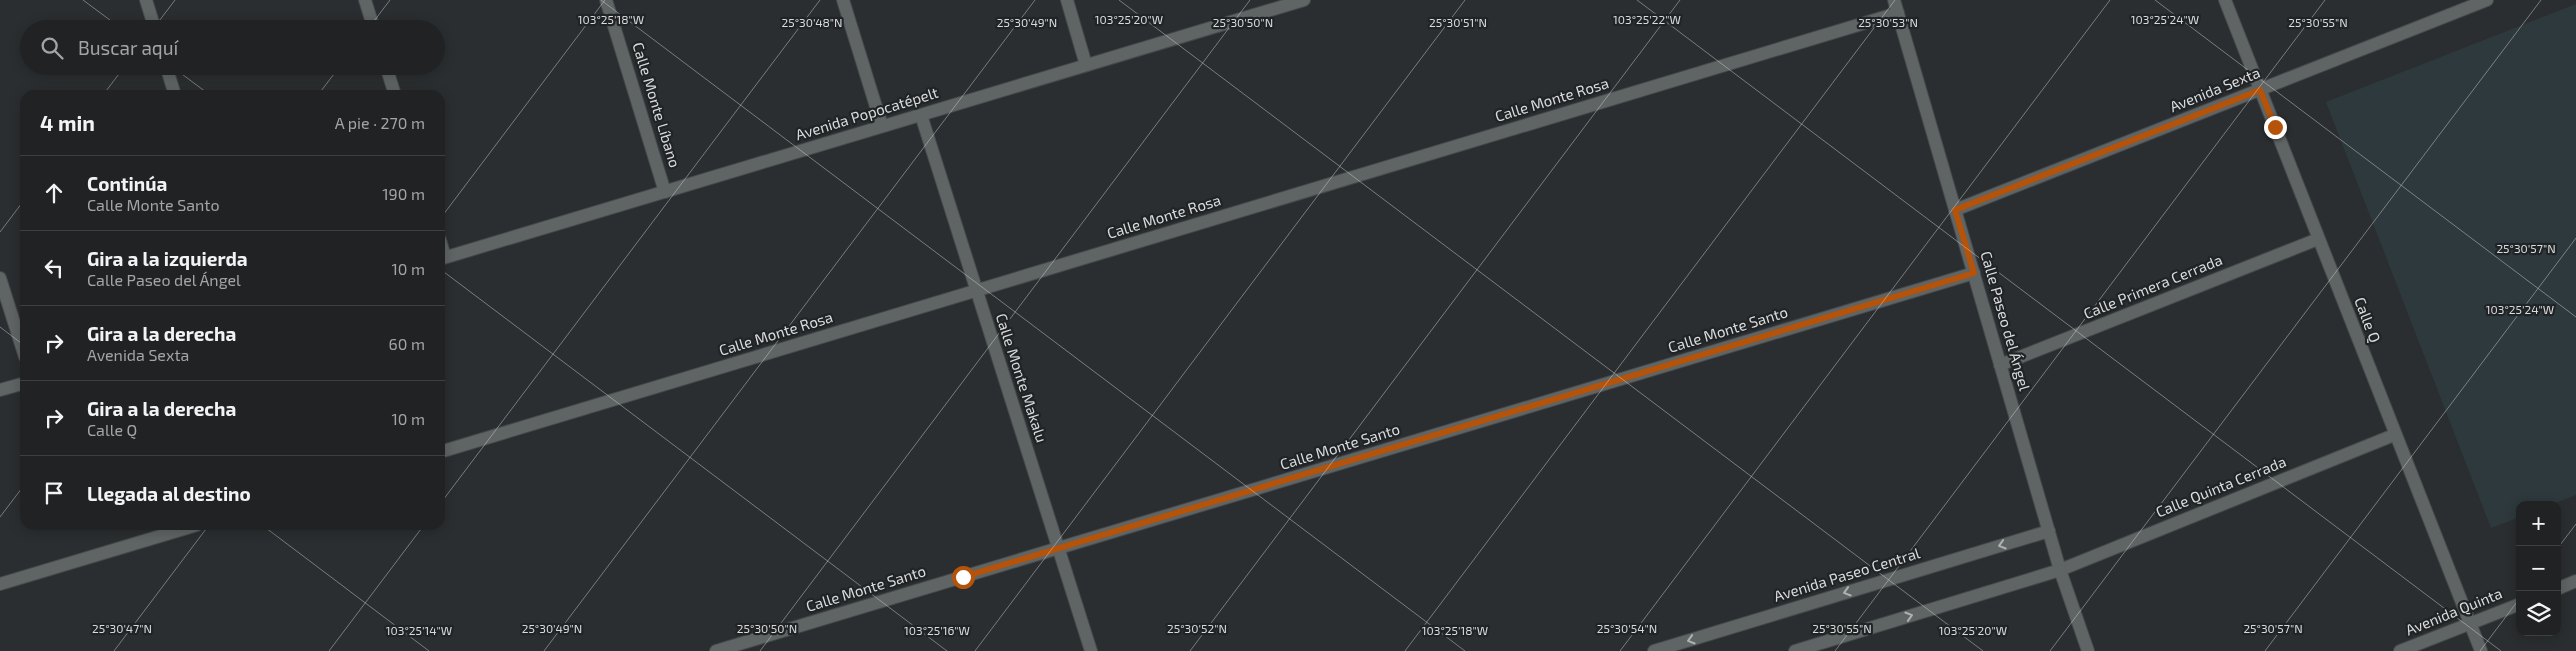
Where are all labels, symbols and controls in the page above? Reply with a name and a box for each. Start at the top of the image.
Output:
text: 103°25'18"W [578,12,644,26]
text: 103°25'20"W [1095,12,1163,26]
text: 103°25'22"W [1613,12,1681,26]
text: 103°25'24"W [2131,12,2199,26]
text: 25°30'48"N [781,15,843,29]
text: 25°30'49"N [997,15,1057,29]
text: 25°30'50"N [1213,15,1273,29]
text: 25°30'51"N [1429,15,1487,29]
text: 25°30'53"N [1858,15,1918,29]
text: 25°30'55"N [2288,15,2348,29]
search box [20,20,445,75]
icon: search [38,34,66,62]
text: Buscar aquí [78,36,178,59]
street label: Calle Monte Líbano [629,40,685,170]
street label: Avenida Sexta [2167,63,2262,115]
street label: Calle Monte Rosa [1493,73,1611,125]
street label: Avenida Popocatépelt [793,83,940,143]
text: 4 min [40,110,95,135]
text: A pie · 270 m [335,113,425,132]
route end [2264,116,2287,139]
text: Continúa [87,172,167,195]
icon: ahead [40,179,68,207]
text: 190 m [382,184,425,203]
street label: Calle Monte Rosa [1105,190,1223,242]
text: Calle Monte Santo [87,195,219,214]
text: 25°30'57"N [2496,241,2556,255]
text: Gira a la izquierda [87,247,248,270]
street label: Calle Paseo del Ángel [1977,249,2035,393]
street label: Calle Primera Cerrada [2081,250,2225,322]
icon: left [40,254,68,282]
text: 10 m [391,259,425,278]
text: Calle Paseo del Ángel [87,270,241,289]
street label: Calle Q [2350,294,2385,345]
street label: Calle Monte Santo [1666,302,1790,356]
text: 103°25'24"W [2486,302,2554,316]
street label: Calle Monte Rosa [717,307,835,359]
street label: Calle Monte Makalu [993,311,1051,445]
text: Gira a la derecha [87,322,236,345]
icon: right [40,329,68,357]
text: 60 m [389,334,425,353]
text: Avenida Sexta [87,345,189,364]
text: Gira a la derecha [87,397,236,420]
icon: right [40,404,68,432]
text: 10 m [391,409,425,428]
street label: Calle Monte Santo [1278,419,1402,473]
text: Calle Q [87,420,137,439]
street label: Calle Quinta Cerrada [2153,452,2289,521]
icon: arrive [40,479,68,507]
text: Llegada al destino [87,482,251,505]
map controls [2516,501,2561,636]
button: + [2516,501,2561,546]
one-way arrow [1999,539,2007,549]
street label: Avenida Paseo Central [1771,543,1922,605]
button: − [2516,546,2561,591]
street label: Calle Monte Santo [804,561,928,615]
route start [952,566,975,589]
street label: Avenida Quinta [2403,584,2505,640]
one-way arrow [1843,587,1852,597]
button: layers [2516,591,2561,636]
one-way arrow [1904,612,1912,622]
text: 25°30'47"N [92,621,152,635]
text: 25°30'49"N [522,621,582,635]
text: 25°30'50"N [737,621,797,635]
text: 25°30'52"N [1167,621,1227,635]
text: 25°30'54"N [1597,621,1657,635]
text: 25°30'55"N [1812,621,1872,635]
text: 25°30'57"N [2243,621,2303,635]
text: 103°25'14"W [386,623,452,637]
text: 103°25'16"W [904,623,970,637]
text: 103°25'18"W [1422,623,1488,637]
text: 103°25'20"W [1939,623,2007,637]
one-way arrow [1688,634,1696,644]

